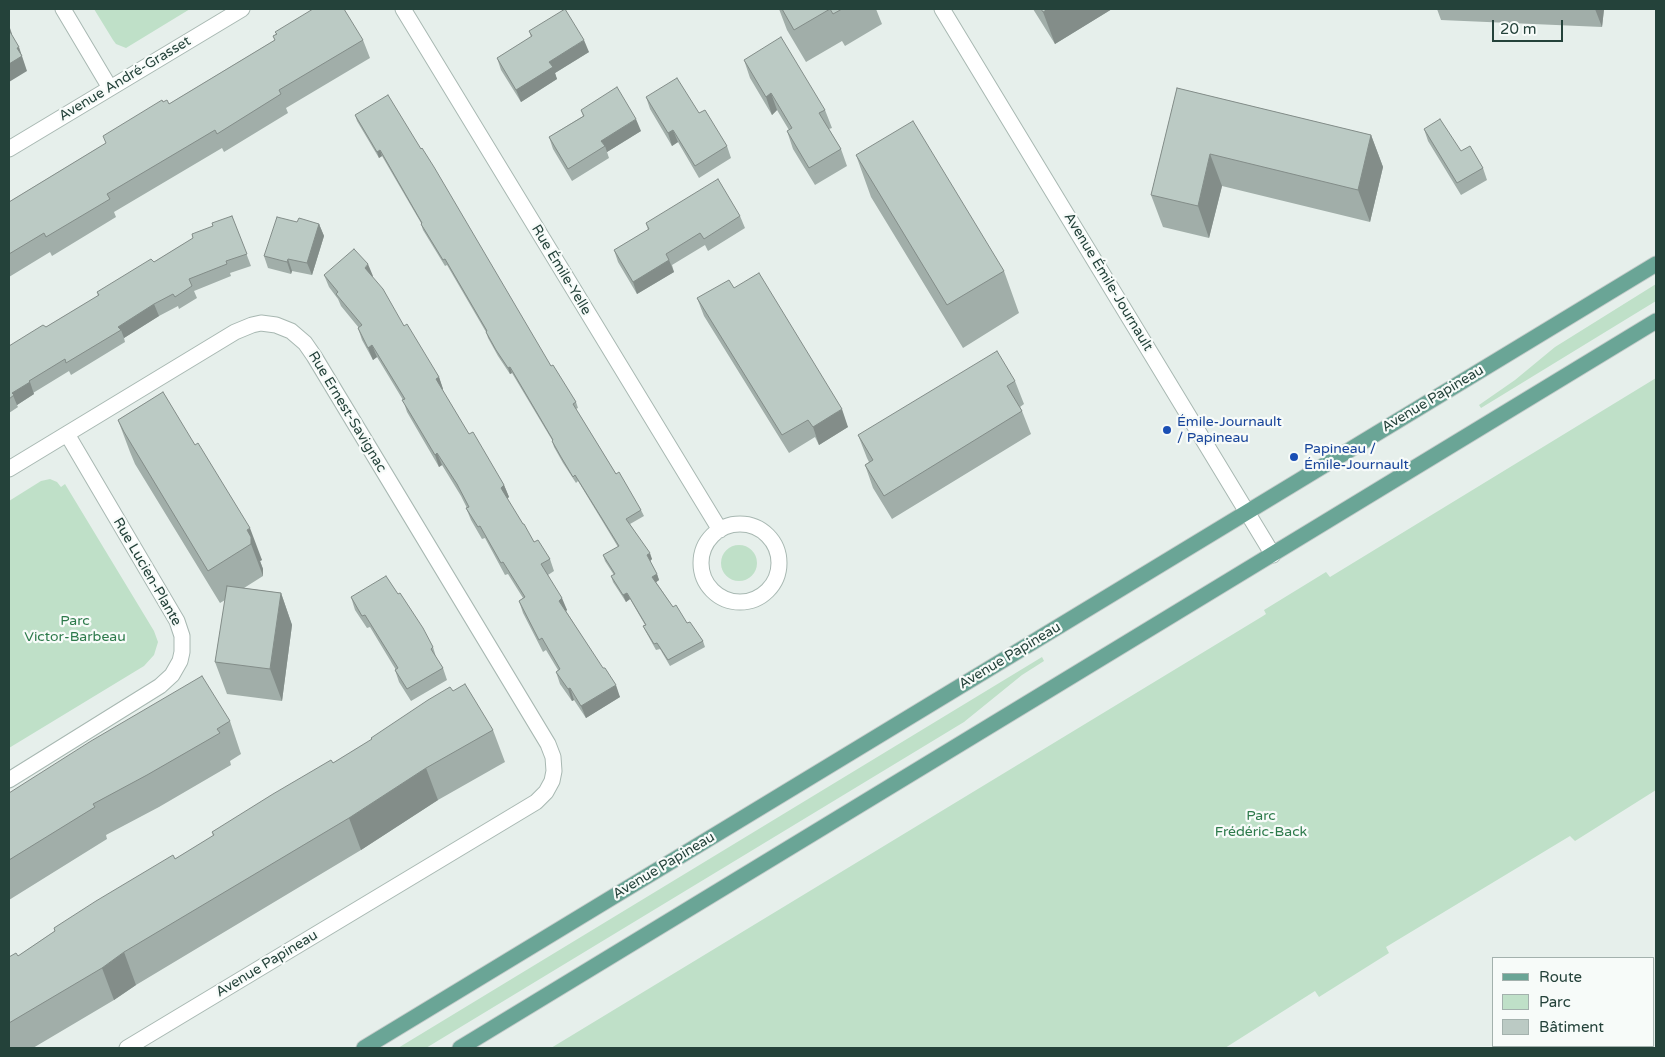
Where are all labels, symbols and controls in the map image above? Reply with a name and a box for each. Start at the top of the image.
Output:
scale bar [1495,10,1566,42]
text: 20 m [1500,20,1537,38]
street label: Avenue André-Grasset [56,33,194,125]
street label: Avenue Émile-Journault [1060,210,1156,354]
street label: Rue Émile-Yelle [527,222,595,318]
street label: Rue Ernest-Savignac [304,348,390,476]
street label: Avenue Papineau [1379,362,1487,436]
place label: Émile-Journault / Papineau [1177,414,1282,447]
marker: Émile-Journault / Papineau [1161,424,1173,436]
place label: Papineau / Émile-Journault [1304,441,1409,474]
marker: Papineau / Émile-Journault [1288,451,1300,463]
street label: Rue Lucien-Plante [109,515,185,629]
park label: Parc Victor-Barbeau [24,613,126,646]
street label: Avenue Papineau [956,619,1064,693]
park label: Parc Frédéric-Back [1215,808,1307,840]
street label: Avenue Papineau [610,829,718,903]
street label: Avenue Papineau [213,927,321,1001]
legend [1492,957,1655,1047]
text: Route [1539,968,1582,986]
text: Parc [1539,993,1571,1011]
text: Bâtiment [1539,1018,1604,1036]

